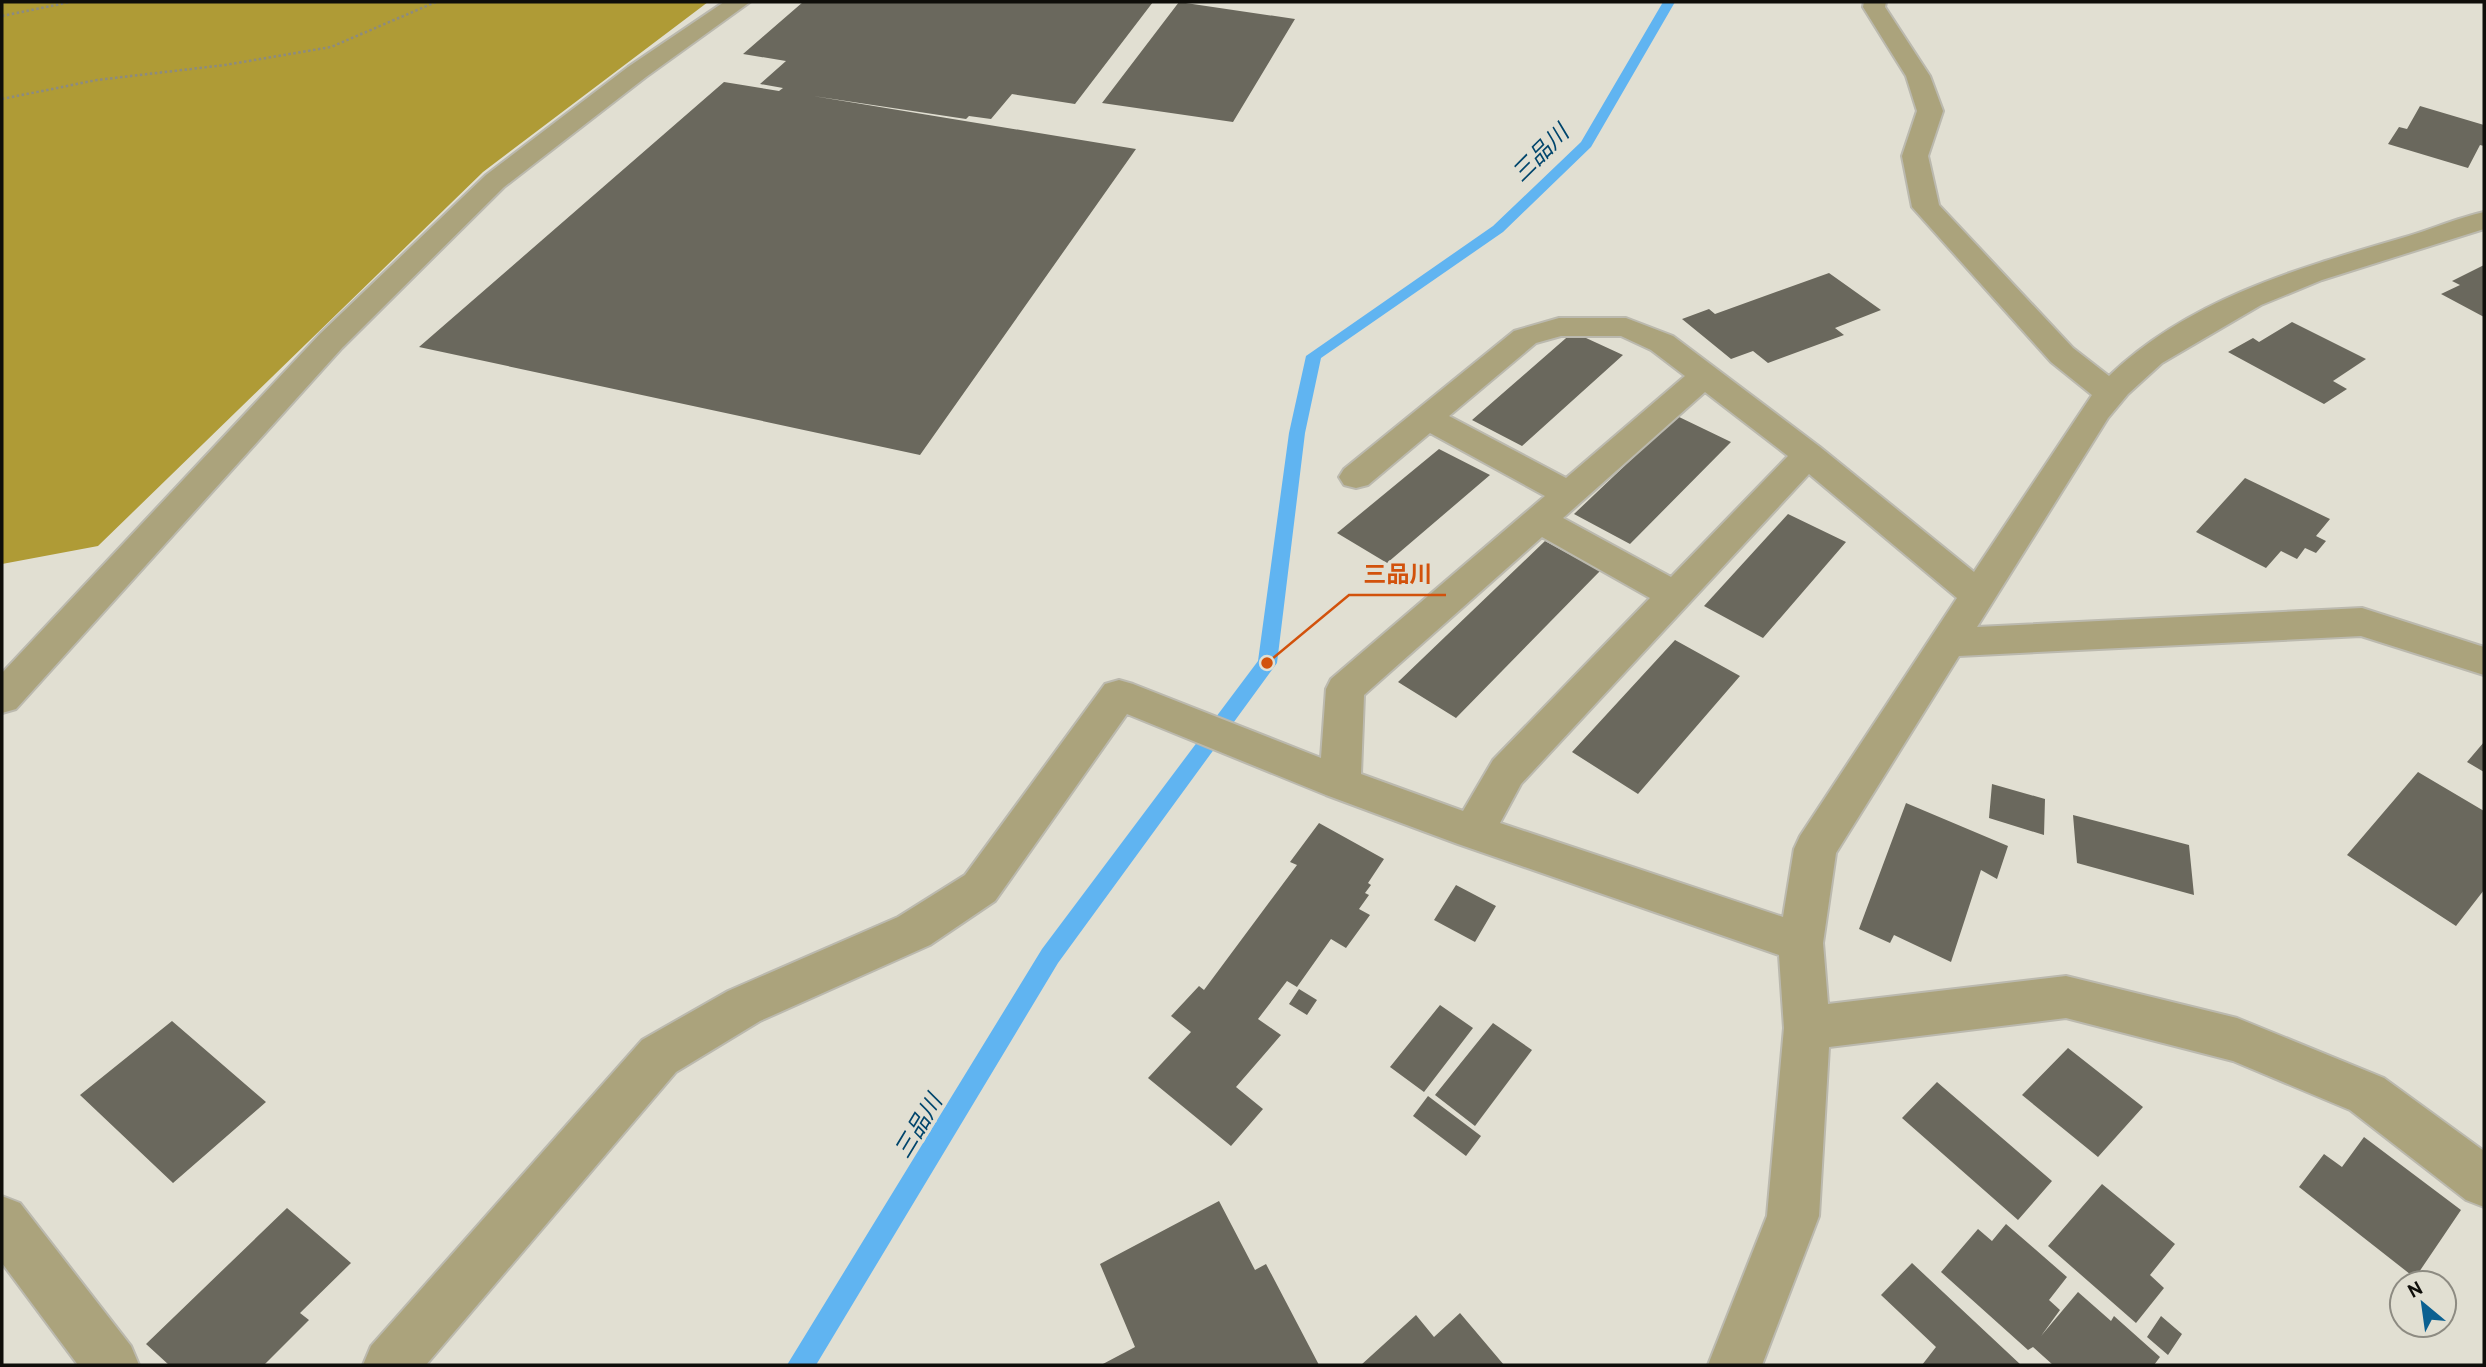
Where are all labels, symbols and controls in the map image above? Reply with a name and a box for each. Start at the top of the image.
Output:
water label: 三品川 [1507,118,1579,189]
callout: 三品川 [1349,551,1446,595]
text: 三品川 [1364,562,1433,591]
water label: 三品川 [890,1088,952,1164]
north arrow [2388,1269,2458,1339]
text: N [2404,1277,2428,1305]

